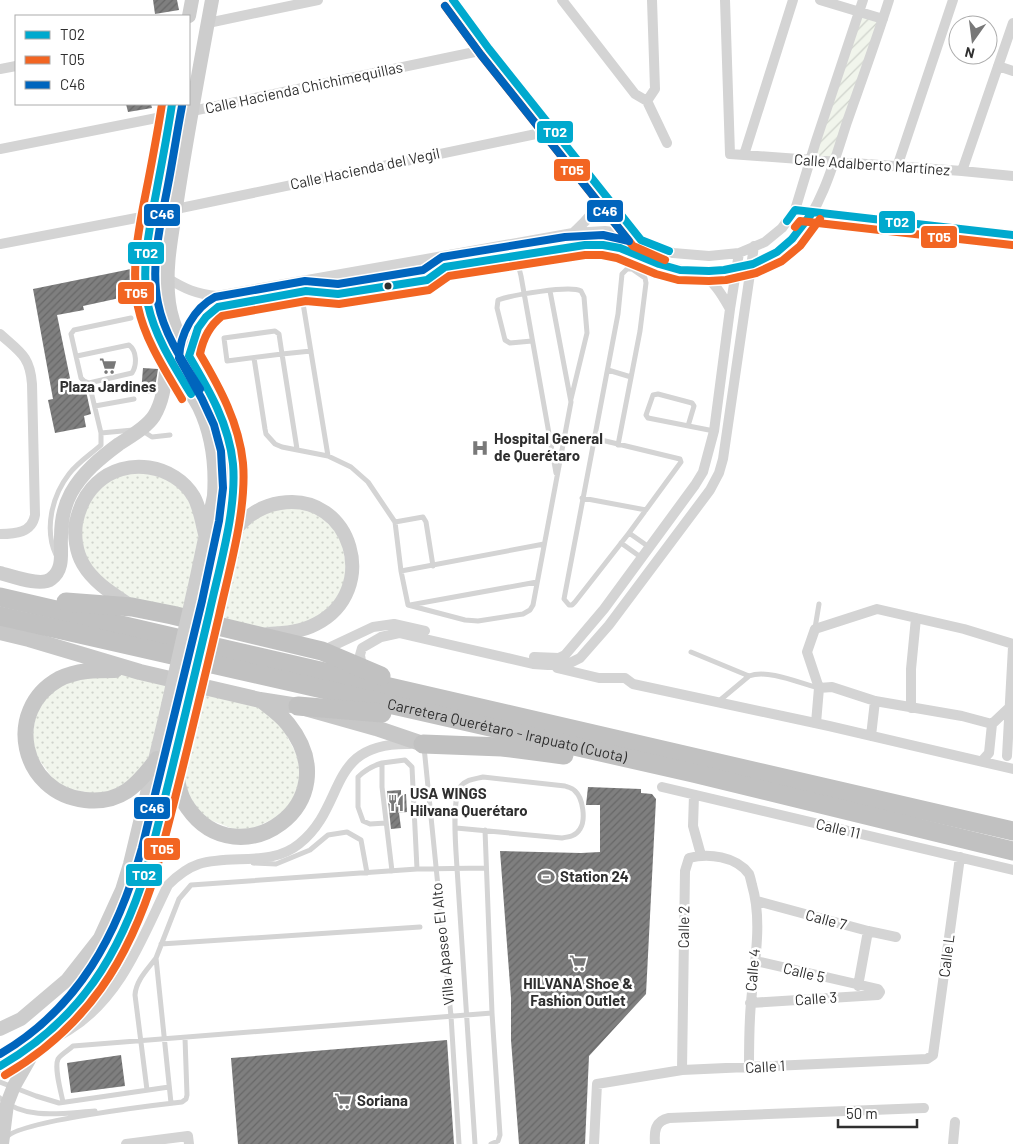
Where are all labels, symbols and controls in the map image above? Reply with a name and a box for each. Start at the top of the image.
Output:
legend [15,15,190,105]
north arrow [948,15,998,65]
text: T02 [60,25,85,43]
text: N [963,44,976,62]
text: T05 [60,50,85,68]
street label: Calle Hacienda Chichimequillas [203,57,404,117]
text: C46 [60,75,85,93]
line badge: T02 [536,120,574,144]
text: T02 [543,123,567,140]
street label: Calle Hacienda del Vegil [288,143,441,193]
street label: Calle Adalberto Martínez [793,150,951,178]
line badge: T05 [553,158,591,182]
text: T05 [560,161,584,178]
line badge: C46 [586,199,624,223]
text: C46 [593,202,618,219]
line badge: C46 [143,203,181,227]
text: C46 [150,205,175,222]
line badge: T02 [878,210,916,234]
text: T02 [885,213,909,230]
line badge: T05 [920,225,958,249]
text: T05 [927,228,951,245]
line badge: T02 [127,241,165,265]
text: T02 [134,244,158,261]
line badge: T05 [117,281,155,305]
unlabelled marker [383,281,393,291]
text: T05 [124,284,148,301]
supermarket icon: Plaza Jardines [98,356,118,376]
place label: Plaza Jardines [60,377,157,395]
place label: Hospital General de Querétaro [494,429,603,464]
hospital icon: Hospital General de Querétaro [470,438,490,458]
street label: Carretera Querétaro - Irapuato (Cuota) [386,694,629,766]
place label: USA WINGS Hilvana Querétaro [410,784,528,819]
restaurant icon: USA WINGS Hilvana Querétaro [386,793,406,813]
line badge: C46 [133,796,171,820]
text: C46 [140,799,165,816]
street label: Calle 11 [814,814,862,842]
line badge: T05 [143,837,181,861]
text: T05 [150,840,174,857]
line badge: T02 [125,863,163,887]
text: T02 [132,866,156,883]
sports icon: Station 24 [536,867,556,887]
place label: Station 24 [560,867,629,885]
street label: Villa Apaseo El Alto [427,882,457,1006]
street label: Calle 7 [804,905,849,933]
street label: Calle 2 [674,906,692,948]
street label: Calle L [934,933,958,978]
street label: Calle 4 [741,948,763,992]
supermarket icon: HILVANA Shoe & Fashion Outlet [568,953,588,973]
street label: Calle 5 [782,958,827,986]
place label: HILVANA Shoe & Fashion Outlet [523,974,633,1009]
street label: Calle 3 [794,988,838,1008]
street label: Calle 1 [745,1056,785,1076]
supermarket icon: Soriana [333,1091,353,1111]
place label: Soriana [357,1091,408,1109]
scale bar [838,1096,917,1128]
text: 50 m [846,1104,878,1122]

